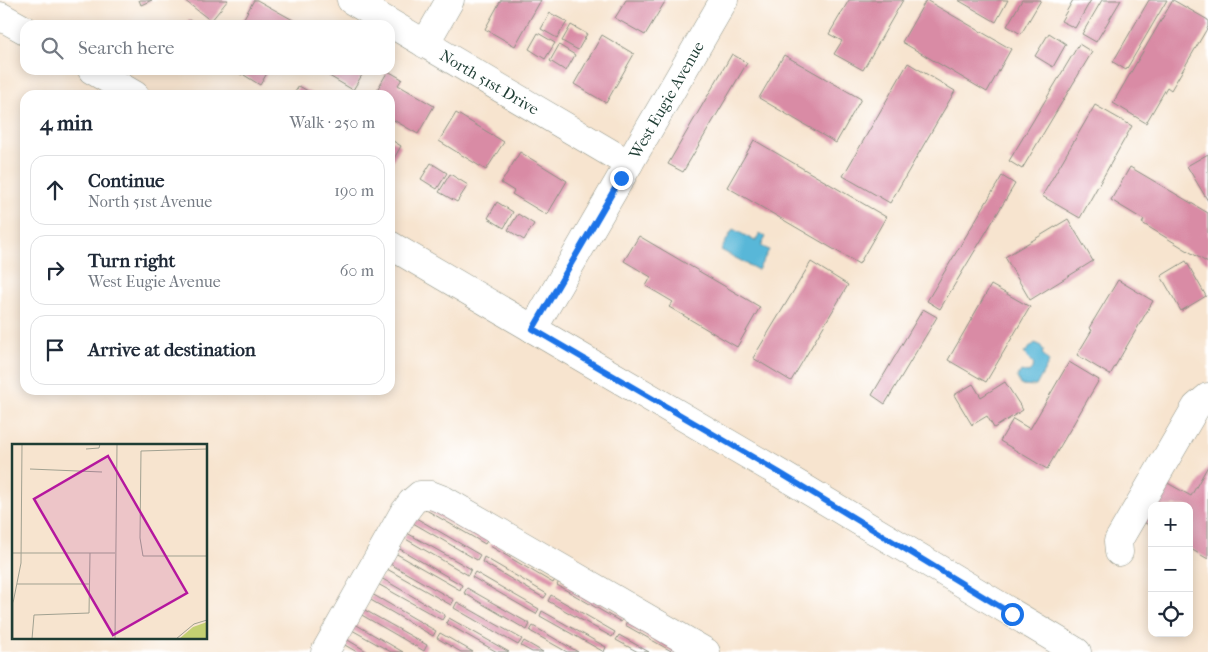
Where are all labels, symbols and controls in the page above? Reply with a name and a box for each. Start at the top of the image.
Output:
search box [20,20,395,75]
icon: search [38,34,66,62]
text: Search here [78,37,174,59]
street label: West Eugie Avenue [624,38,708,163]
street label: North 51st Drive [437,45,543,118]
text: 4 min [40,111,93,135]
text: Walk · 250 m [290,113,375,132]
route end [610,167,633,190]
text: Continue [88,170,164,192]
icon: ahead [41,176,69,204]
text: 190 m [334,181,374,200]
text: North 51st Avenue [88,192,212,211]
text: Turn right [88,250,175,272]
icon: right [41,256,69,284]
text: 60 m [340,261,374,280]
text: West Eugie Avenue [88,272,221,291]
icon: arrive [41,336,69,364]
text: Arrive at destination [88,339,256,361]
inset map [12,444,208,640]
map controls [1148,502,1193,637]
button: + [1148,502,1193,547]
button: − [1148,547,1193,592]
button: locate [1148,592,1193,637]
route start [1001,603,1024,626]

